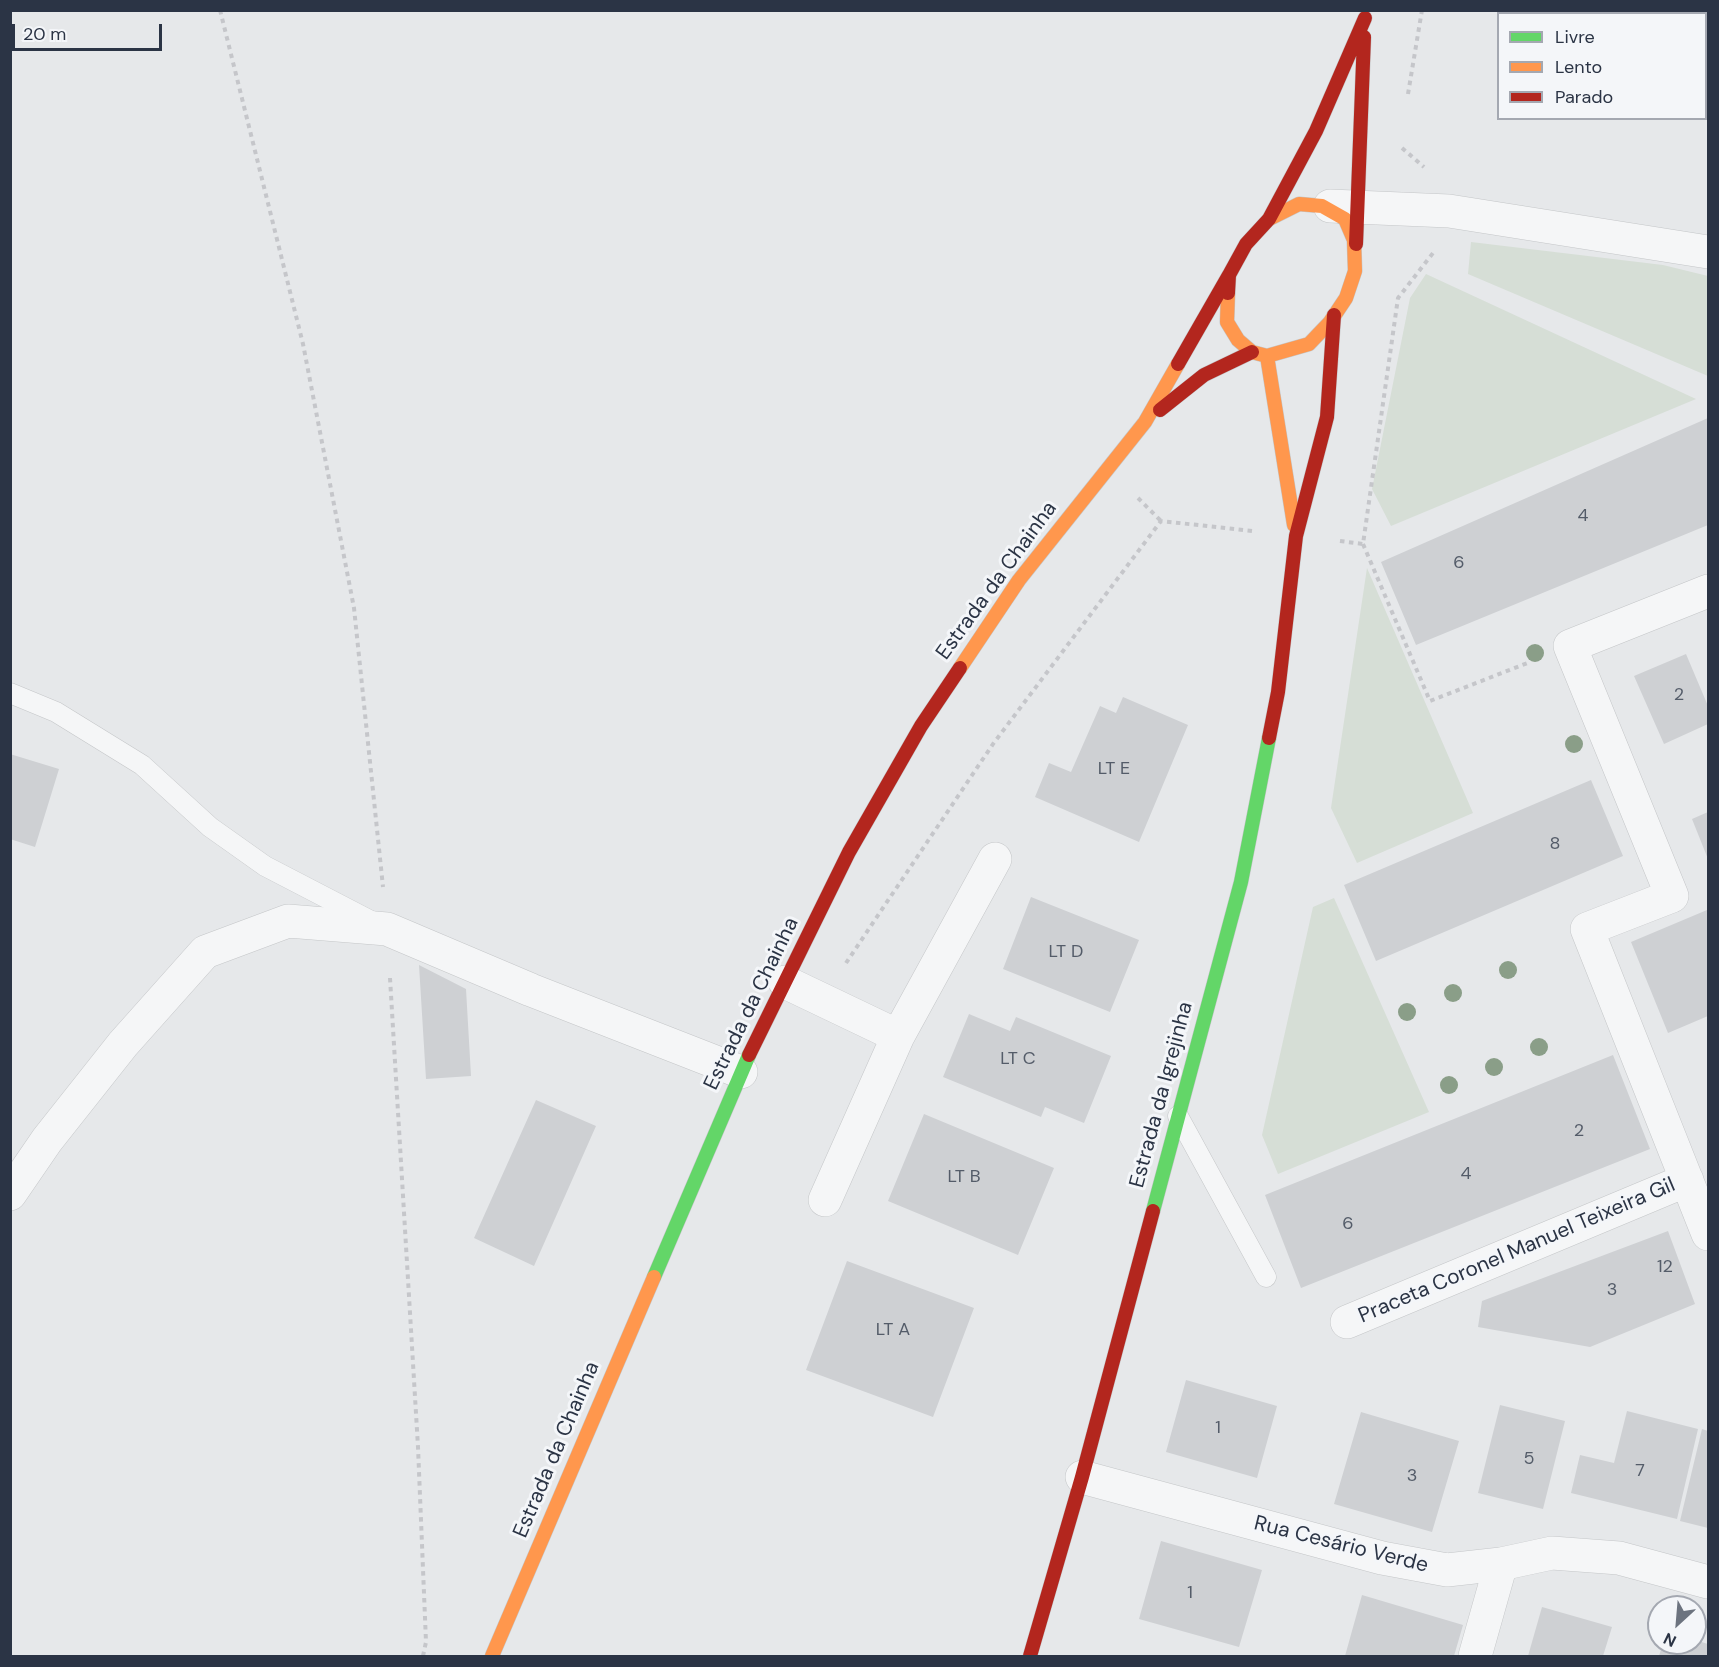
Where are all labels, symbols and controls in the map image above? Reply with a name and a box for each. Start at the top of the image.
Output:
scale bar [15,12,165,50]
legend [1497,12,1707,120]
text: 20 m [23,22,66,46]
text: Livre [1555,25,1595,49]
text: Lento [1555,55,1602,79]
text: Parado [1555,85,1613,109]
street label: Estrada da Chainha [931,497,1063,665]
house number: 4 [1578,505,1588,527]
house number: 6 [1453,552,1465,574]
house number: 2 [1674,684,1684,706]
house number: LT E [1098,758,1130,780]
house number: 8 [1550,833,1560,855]
street label: Estrada da Chainha [699,914,805,1094]
house number: LT D [1049,941,1083,963]
street label: Estrada da Igrejinha [1125,999,1199,1191]
house number: LT C [1000,1048,1036,1070]
house number: 2 [1574,1120,1584,1142]
house number: 4 [1461,1163,1471,1185]
house number: LT B [947,1166,981,1188]
street label: Praceta Coronel Manuel Teixeira Gil [1355,1173,1679,1329]
house number: 6 [1342,1213,1354,1235]
house number: 12 [1657,1256,1673,1278]
house number: 3 [1607,1279,1617,1301]
house number: LT A [876,1319,910,1341]
street label: Estrada da Chainha [509,1358,605,1542]
house number: 1 [1215,1417,1221,1439]
house number: 5 [1524,1448,1534,1470]
house number: 7 [1635,1460,1645,1482]
house number: 3 [1407,1465,1417,1487]
street label: Rua Cesário Verde [1251,1511,1431,1579]
house number: 1 [1187,1582,1193,1604]
north arrow [1647,1595,1707,1655]
text: N [1660,1628,1680,1652]

